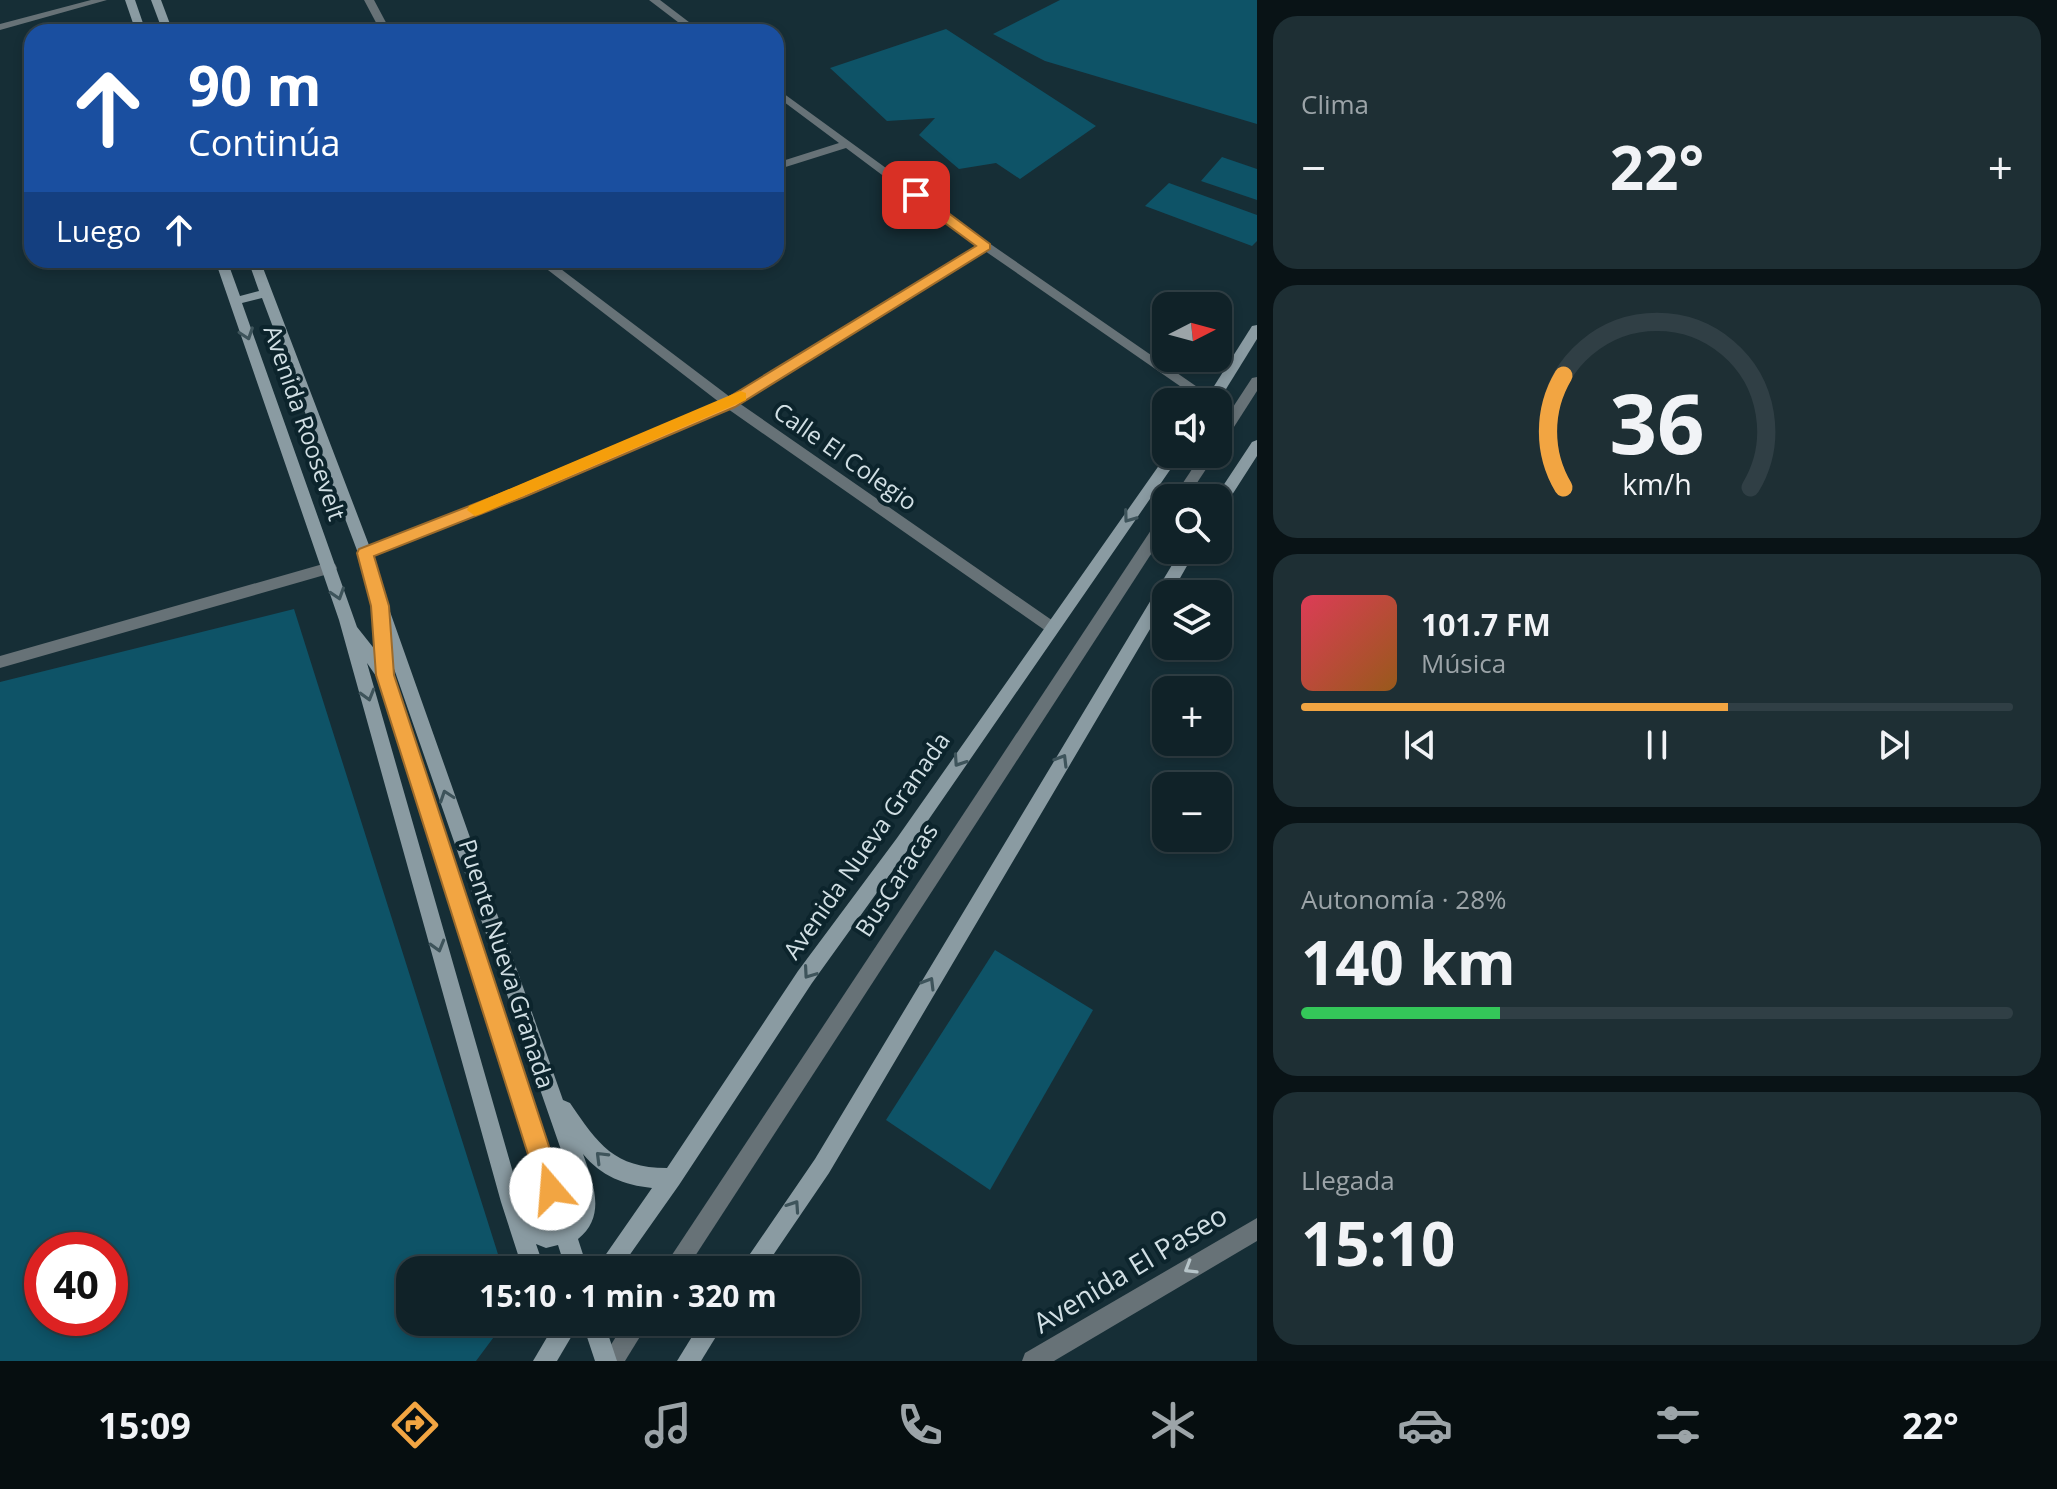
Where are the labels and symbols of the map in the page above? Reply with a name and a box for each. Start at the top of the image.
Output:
pin [882,161,950,229]
north arrow [1152,292,1232,372]
street label: Avenida Roosevelt [257,321,354,524]
one-way arrow [238,326,254,340]
street label: Calle El Colegio [767,394,924,518]
one-way arrow [1124,509,1139,523]
one-way arrow [329,587,345,600]
one-way arrow [359,688,375,702]
street label: Avenida Nueva Granada [775,725,957,965]
one-way arrow [954,752,969,766]
one-way arrow [1052,754,1067,769]
one-way arrow [440,790,456,804]
street label: BusCaracas [847,816,945,942]
street label: Puente Nueva Granada [452,835,563,1092]
one-way arrow [429,938,446,952]
one-way arrow [804,964,819,978]
one-way arrow [919,977,934,992]
position arrow [509,1147,593,1231]
one-way arrow [595,1152,610,1166]
street label: Avenida El Paseo [1025,1195,1233,1341]
one-way arrow [784,1200,799,1214]
speed limit sign: 40 [24,1232,128,1336]
one-way arrow [1184,1259,1199,1274]

